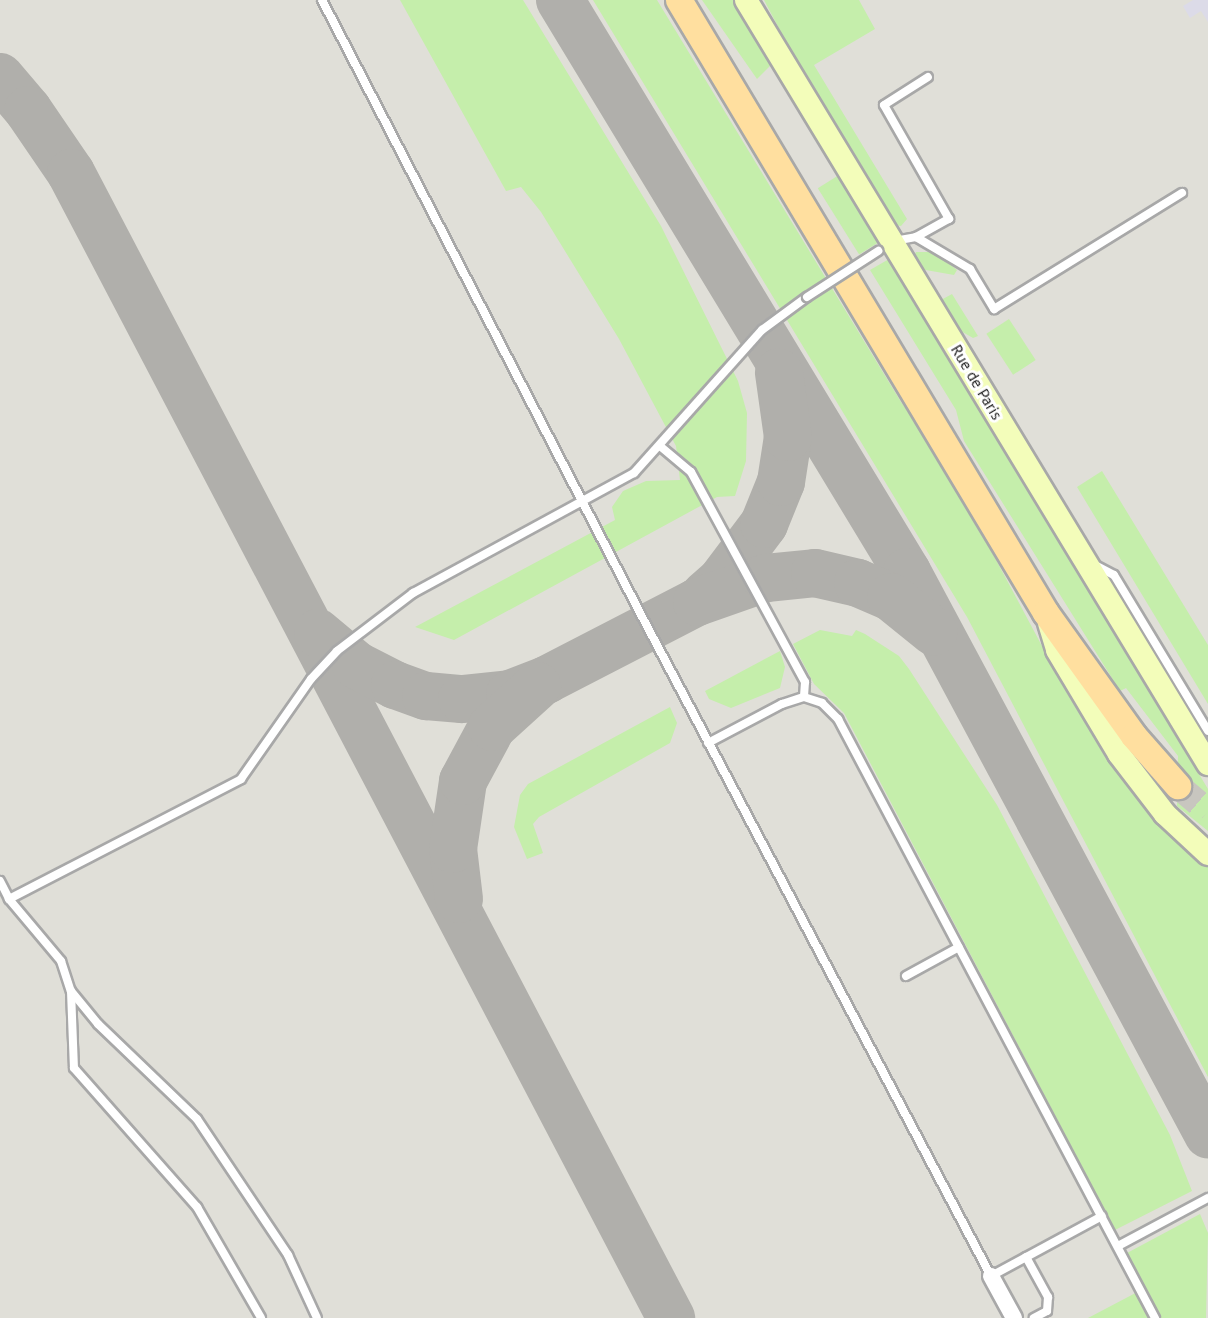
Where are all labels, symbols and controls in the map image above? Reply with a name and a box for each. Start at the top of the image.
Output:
street label: Rue de Paris [947,341,1007,423]

